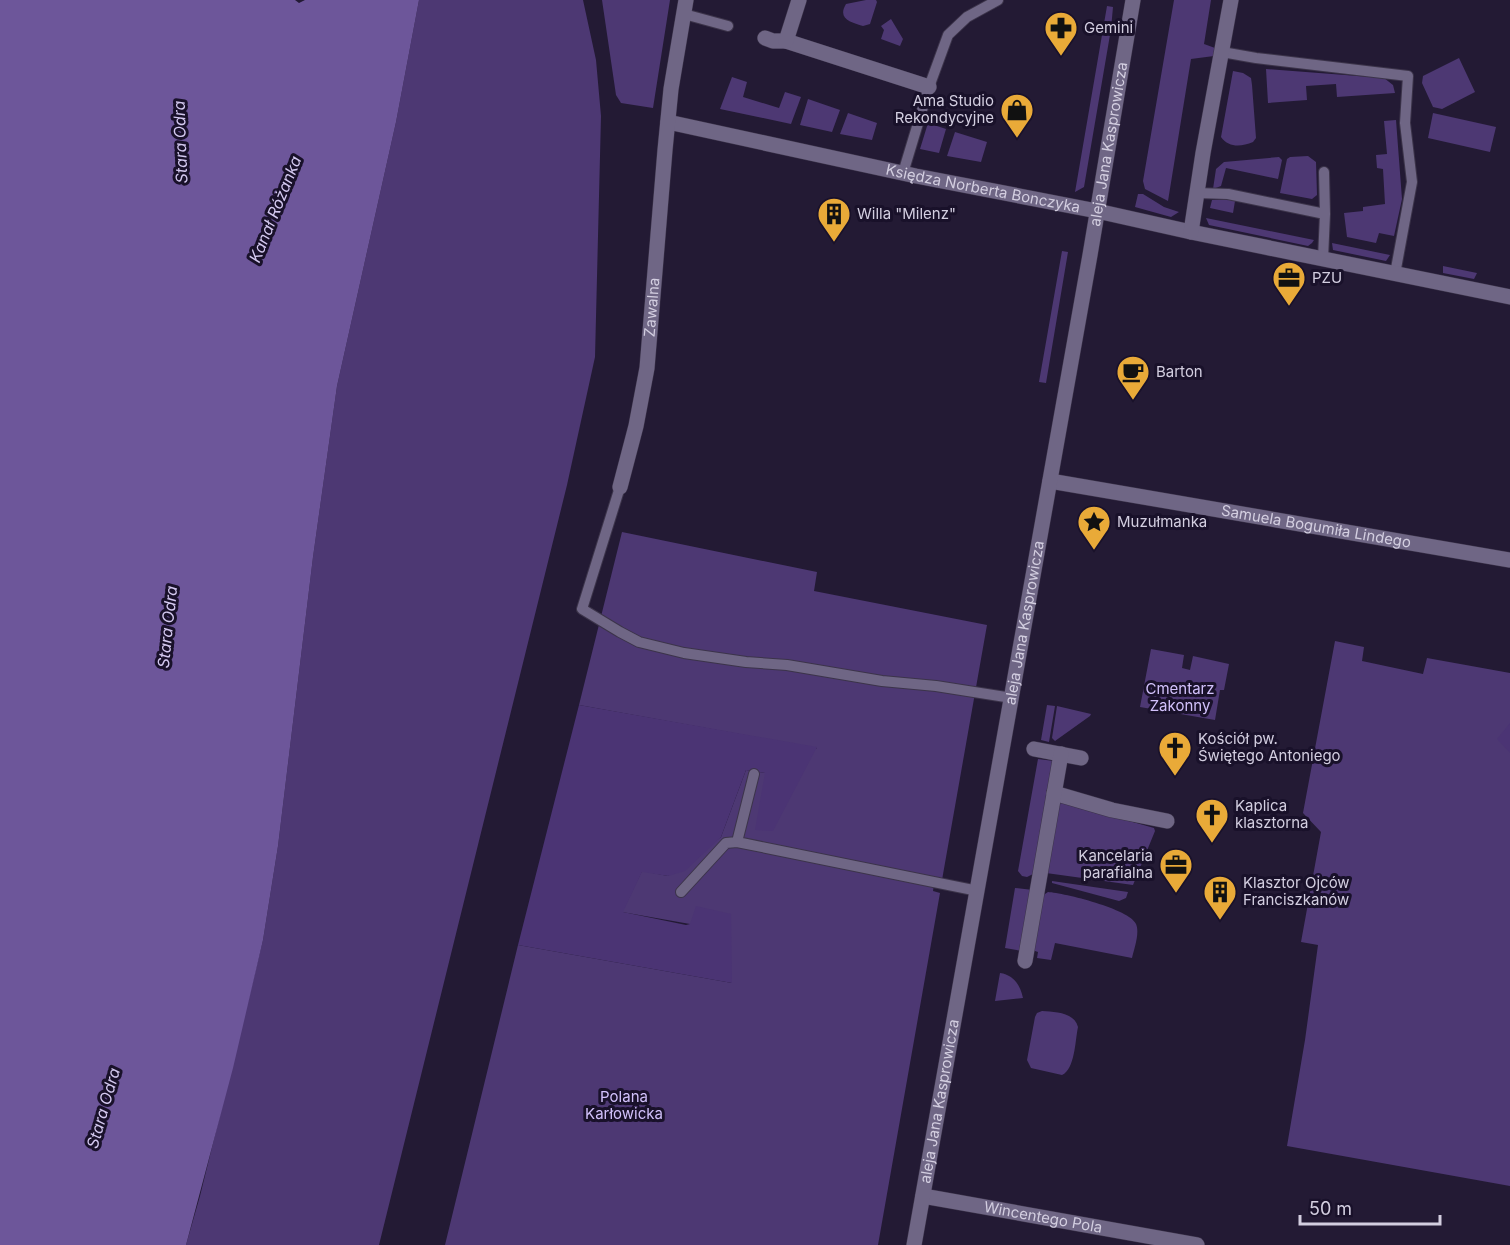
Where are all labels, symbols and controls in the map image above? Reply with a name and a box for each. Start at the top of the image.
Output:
pharmacy icon: Gemini [1043,10,1079,57]
place label: Gemini [1084,18,1133,37]
street label: aleja Jana Kasprowicza [1085,60,1131,228]
place label: Ama Studio Rekondycyjne [895,91,994,127]
shop icon: Ama Studio Rekondycyjne [999,92,1035,139]
water label: Stara Odra [169,100,191,184]
water label: Kanał Różanka [245,153,306,265]
street label: Księdza Norberta Bonczyka [884,160,1082,217]
building icon: Willa "Milenz" [816,196,852,243]
place label: Willa "Milenz" [857,204,956,223]
office icon: PZU [1271,260,1307,307]
place label: PZU [1312,268,1342,287]
street label: Zawalna [640,277,663,338]
cafe icon: Barton [1115,354,1151,401]
place label: Barton [1156,362,1203,381]
street label: Samuela Bogumiła Lindego [1220,501,1413,552]
place icon: Muzułmanka [1076,504,1112,551]
place label: Muzułmanka [1117,512,1207,531]
street label: aleja Jana Kasprowicza [1000,539,1048,706]
water label: Stara Odra [153,585,181,669]
park label: Cmentarz Zakonny [1145,679,1215,715]
place label: Kościół pw. Świętego Antoniego [1198,729,1341,765]
church icon: Kościół pw. Świętego Antoniego [1157,730,1193,777]
place label: Kaplica klasztorna [1235,796,1308,832]
church icon: Kaplica klasztorna [1194,797,1230,844]
place label: Kancelaria parafialna [1078,846,1153,882]
office icon: Kancelaria parafialna [1158,847,1194,894]
place label: Klasztor Ojców Franciszkanów [1243,873,1350,909]
building icon: Klasztor Ojców Franciszkanów [1202,874,1238,921]
street label: aleja Jana Kasprowicza [915,1018,963,1185]
water label: Stara Odra [82,1065,124,1151]
park label: Polana Karłowicka [585,1087,663,1123]
scale bar [1300,1188,1440,1226]
street label: Wincentego Pola [982,1197,1104,1237]
text: 50 m [1309,1198,1352,1219]

